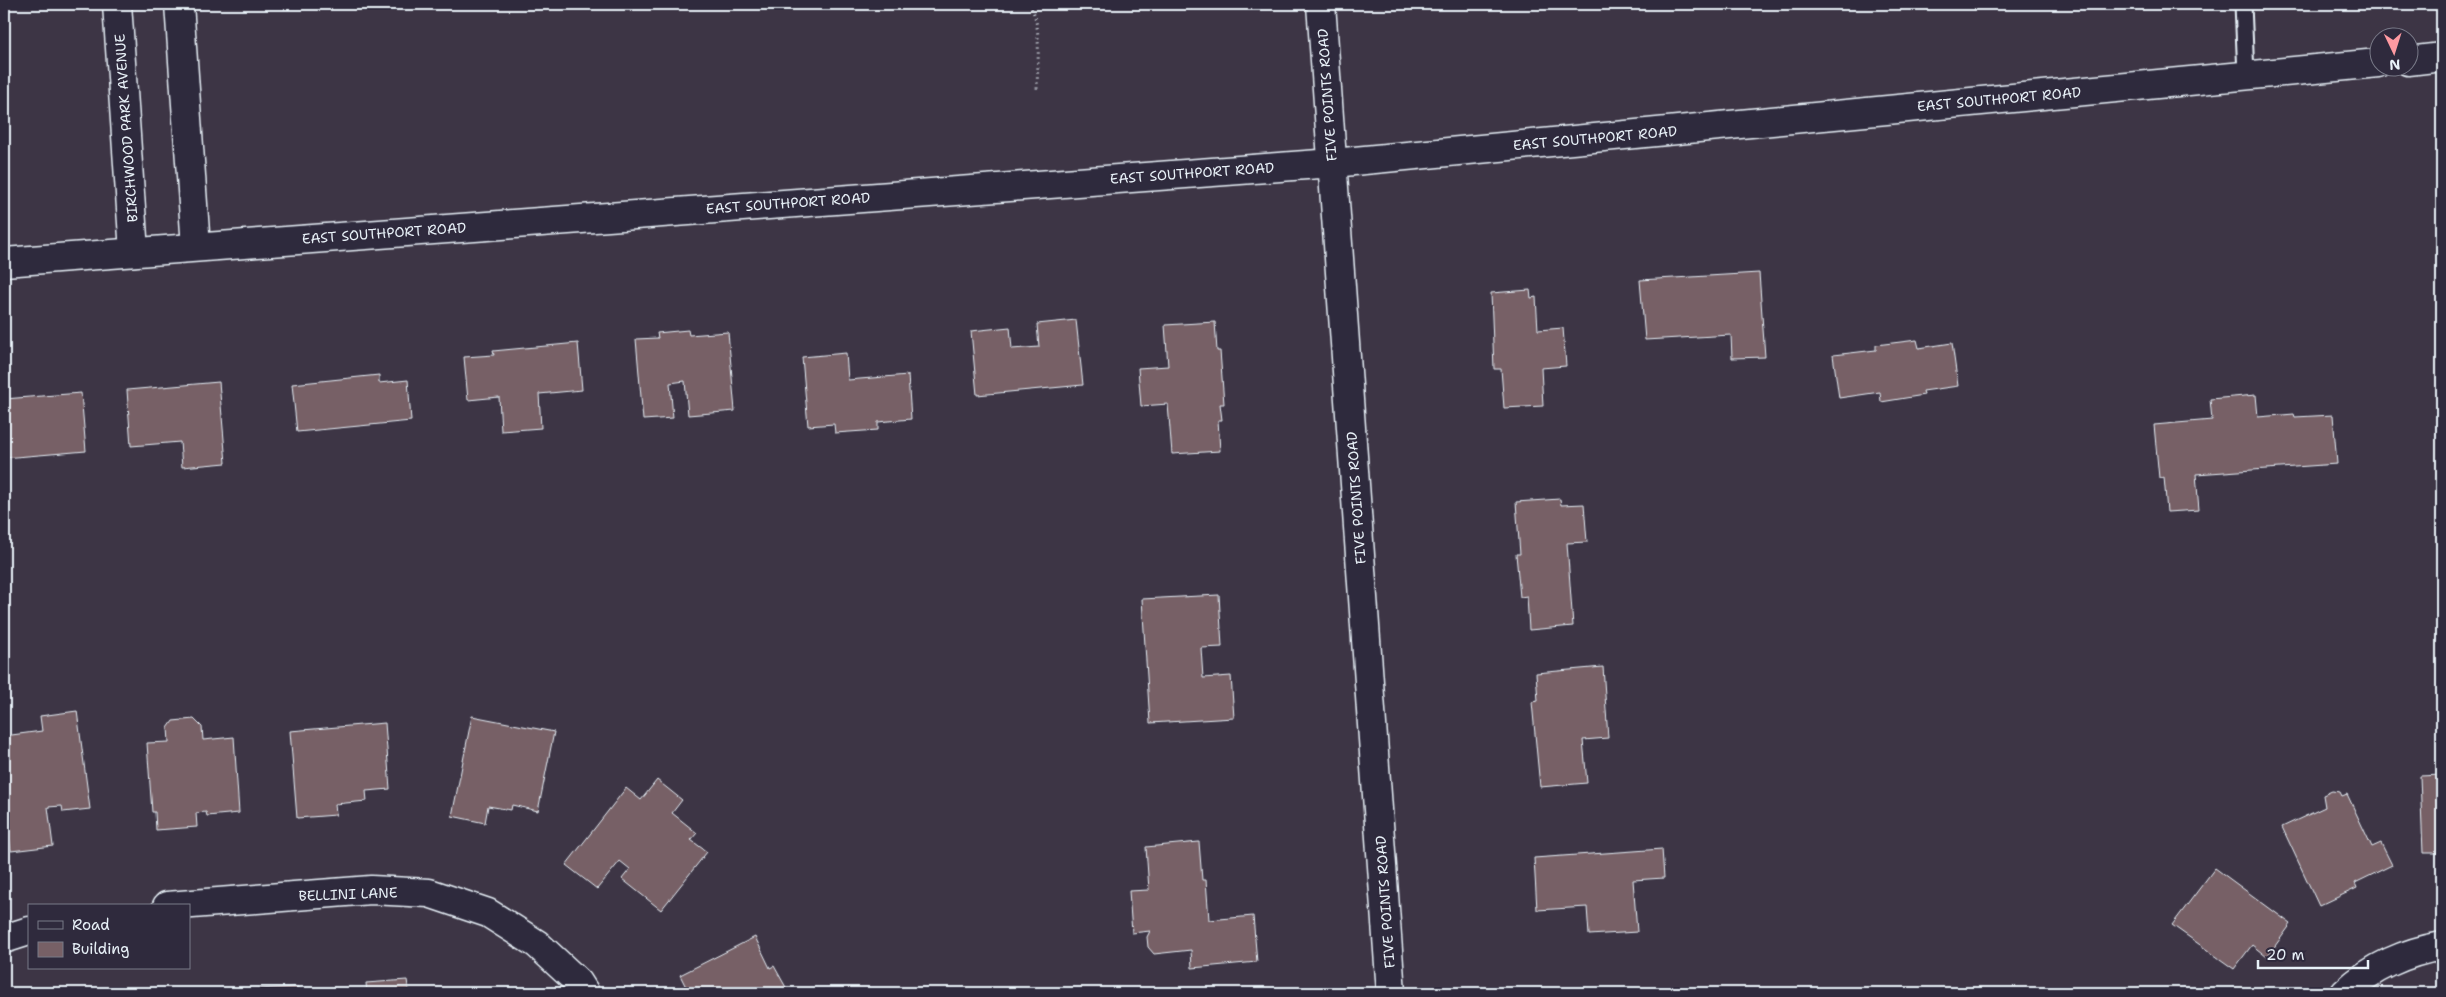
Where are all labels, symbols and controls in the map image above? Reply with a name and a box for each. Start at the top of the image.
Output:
street label: FIVE POINTS ROAD [1313,28,1341,162]
north arrow [2368,28,2418,78]
street label: BIRCHWOOD PARK AVENUE [110,33,142,223]
text: N [2389,56,2401,74]
street label: EAST SOUTHPORT ROAD [1916,83,2082,115]
street label: EAST SOUTHPORT ROAD [1512,122,1678,154]
street label: EAST SOUTHPORT ROAD [1109,158,1275,188]
street label: EAST SOUTHPORT ROAD [705,188,871,218]
street label: EAST SOUTHPORT ROAD [301,218,467,248]
street label: FIVE POINTS ROAD [1342,431,1370,565]
street label: FIVE POINTS ROAD [1371,835,1399,969]
street label: BELLINI LANE [298,883,398,905]
legend [28,904,190,970]
text: Road [72,915,110,935]
scale bar [2258,937,2368,969]
text: Building [72,939,129,959]
text: 20 m [2266,945,2305,965]

